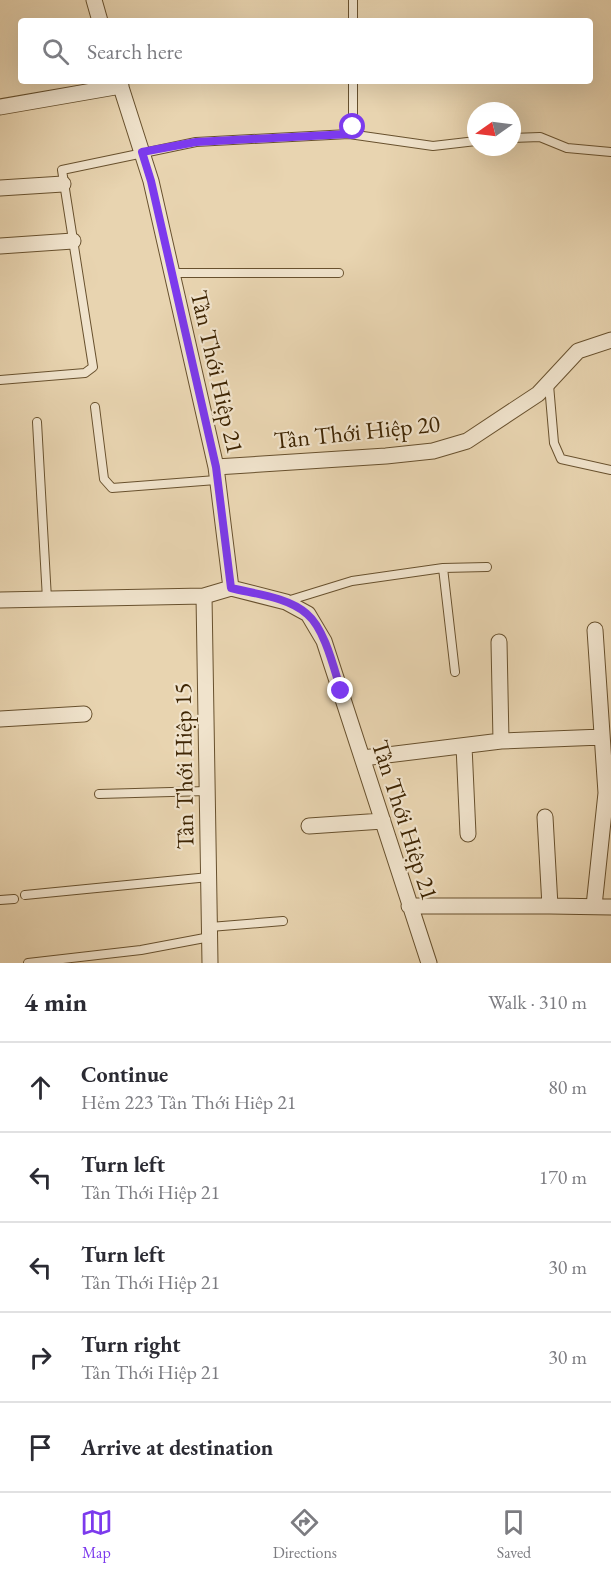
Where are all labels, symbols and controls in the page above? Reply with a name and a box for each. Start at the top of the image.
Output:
search box [18,18,593,84]
icon: search [39,35,72,68]
text: Search here [87,37,182,66]
north arrow [467,102,521,156]
route start [339,113,365,139]
street label: Tân Thới Hiệp 21 [184,287,251,457]
street label: Tân Thới Hiệp 20 [272,407,442,456]
route end [327,677,353,703]
street label: Tân Thới Hiệp 15 [167,682,200,850]
street label: Tân Thới Hiệp 21 [365,736,446,904]
text: 4 min [24,985,87,1019]
text: Walk · 310 m [488,989,587,1015]
text: Continue [81,1060,168,1089]
icon: ahead [24,1071,57,1104]
text: 80 m [548,1074,587,1100]
text: Hẻm 223 Tân Thới Hiêp 21 [81,1089,296,1115]
text: Turn left [81,1150,165,1179]
icon: left [24,1161,57,1194]
text: 170 m [539,1164,587,1190]
text: Tân Thới Hiệp 21 [81,1179,220,1205]
text: Turn left [81,1240,165,1269]
icon: left [24,1251,57,1284]
text: 30 m [548,1254,587,1280]
text: Tân Thới Hiệp 21 [81,1269,220,1295]
text: Turn right [81,1330,180,1359]
icon: right [24,1341,57,1374]
text: 30 m [548,1344,587,1370]
text: Tân Thới Hiệp 21 [81,1359,220,1385]
icon: arrive [24,1431,57,1464]
text: Arrive at destination [81,1433,273,1462]
tab: Map [80,1506,113,1563]
tab: Directions [273,1506,337,1563]
tab: Saved [497,1506,531,1563]

